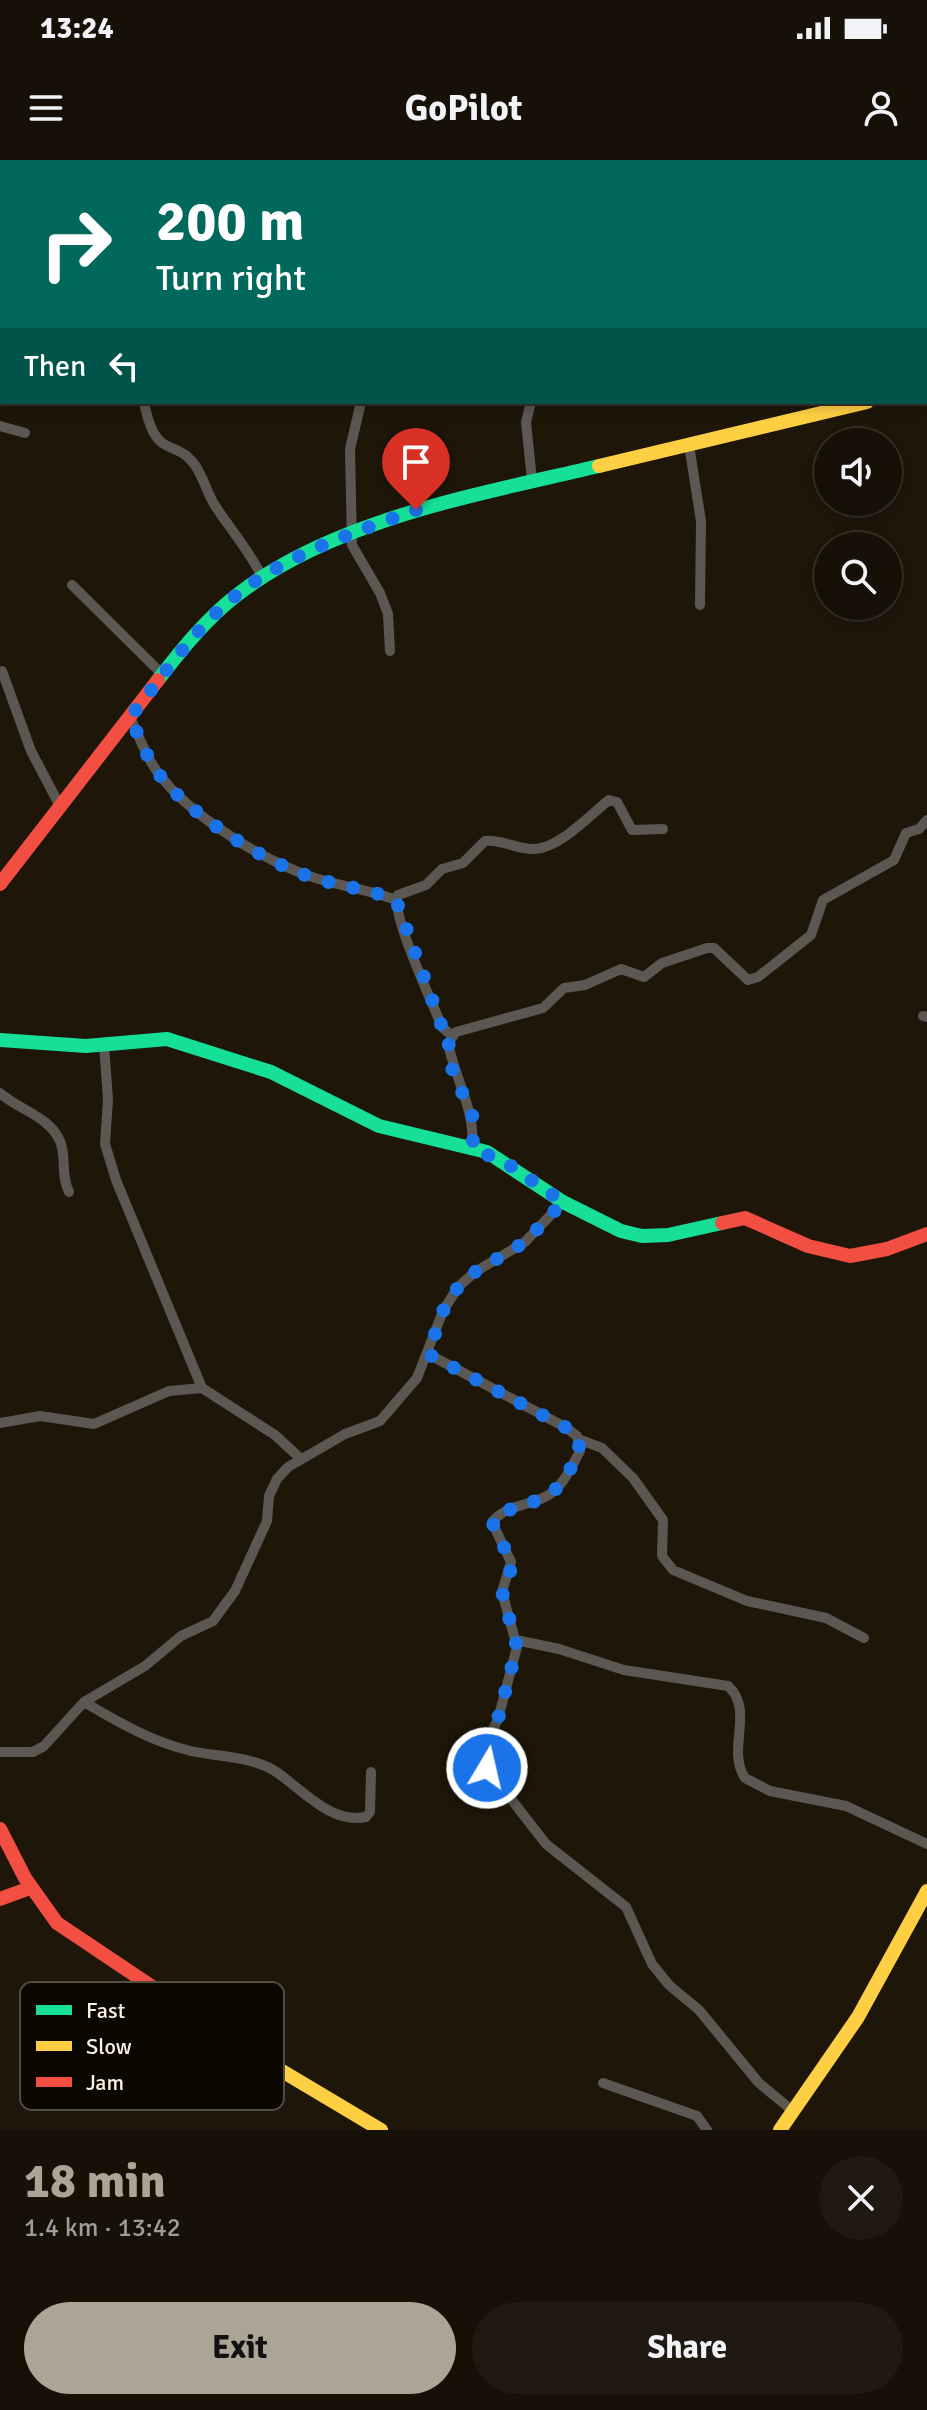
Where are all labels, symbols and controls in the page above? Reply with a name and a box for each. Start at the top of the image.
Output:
text: 13:24 [40,10,114,47]
icon: menu [24,86,68,130]
text: GoPilot [405,86,522,131]
icon: person [859,86,903,130]
text: 200 m [156,187,304,256]
icon: right [24,192,128,296]
text: Turn right [156,256,306,301]
icon: left [102,344,146,388]
text: Then [24,348,86,385]
pin [382,428,450,510]
map controls [814,428,902,620]
button: sound [814,428,902,516]
icon: arrive [394,440,438,484]
button: search [814,532,902,620]
position arrow [445,1726,529,1810]
legend [20,1982,284,2110]
text: Fast [86,1997,126,2024]
text: Slow [86,2033,132,2060]
text: Jam [86,2069,124,2096]
text: 18 min [24,2152,166,2211]
button: close [819,2156,903,2240]
text: 1.4 km · 13:42 [24,2212,181,2244]
button: Exit [24,2302,456,2394]
button: Share [472,2302,903,2394]

